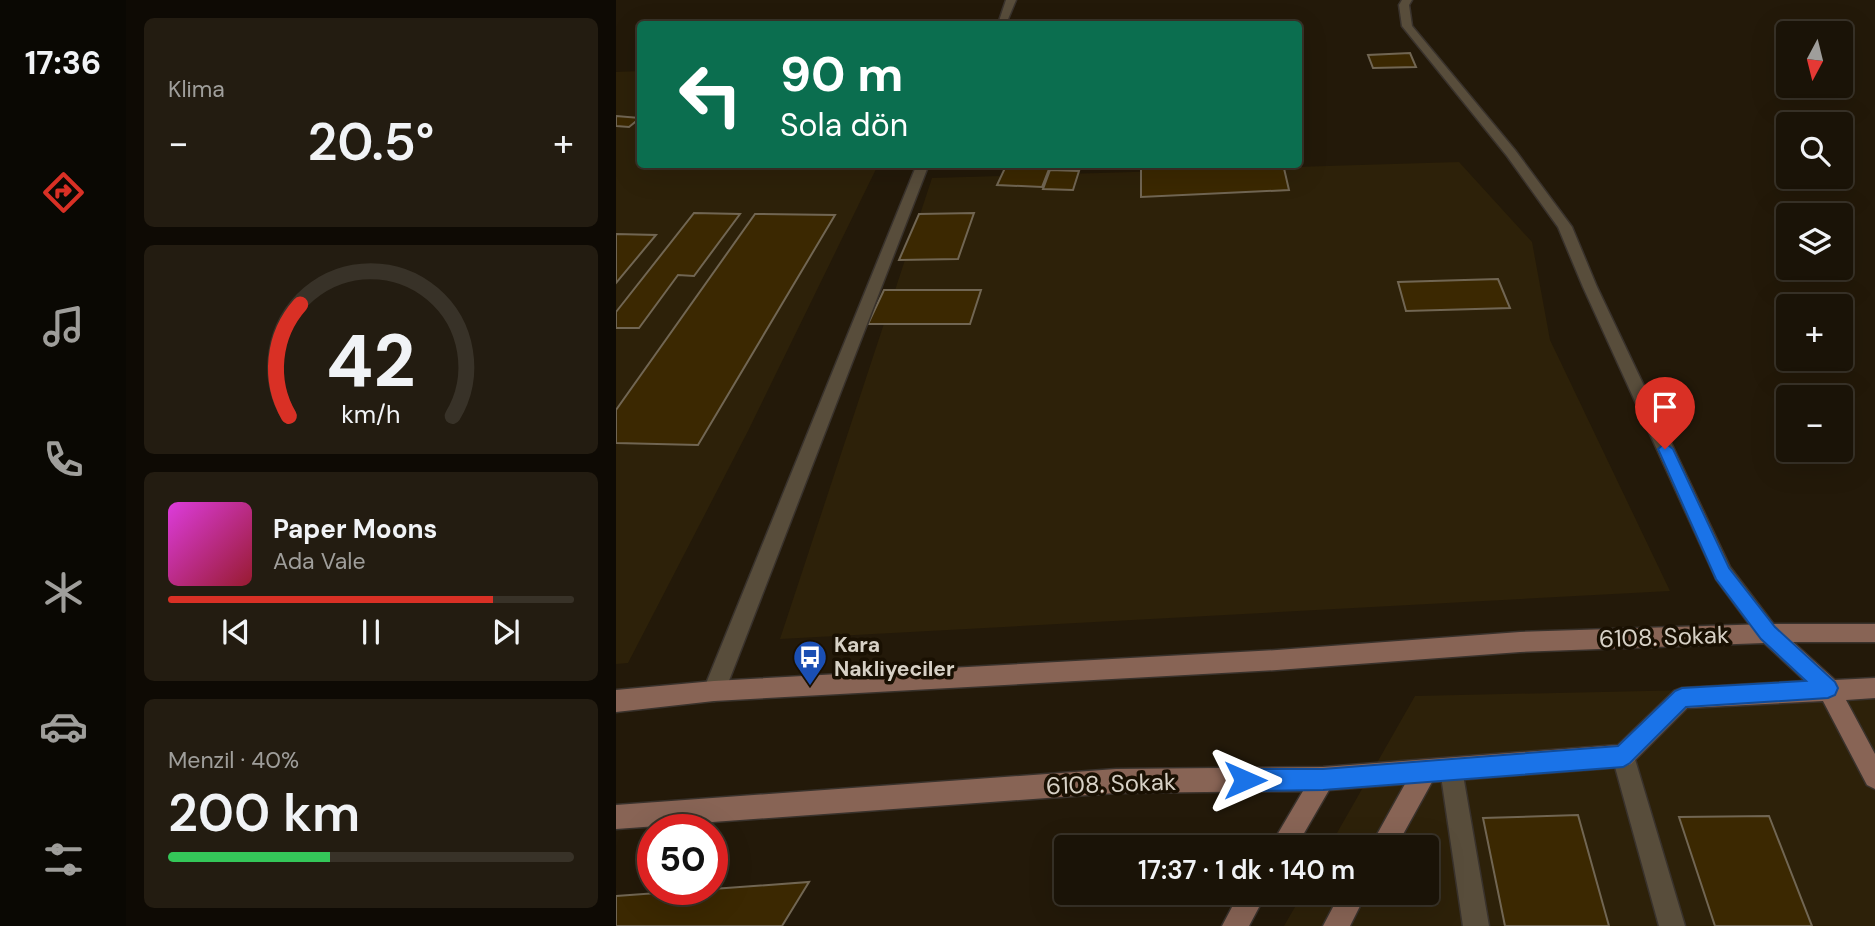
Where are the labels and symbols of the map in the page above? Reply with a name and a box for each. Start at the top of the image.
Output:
north arrow [1776,21,1853,98]
pin [1635,377,1695,449]
street label: 6108. Sokak [1598,619,1729,654]
place label: Kara Nakliyeciler [834,631,955,683]
bus stop icon: Kara Nakliyeciler [791,638,829,687]
position arrow [1208,743,1282,817]
street label: 6108. Sokak [1045,766,1176,801]
speed limit sign: 50 [637,814,728,905]

